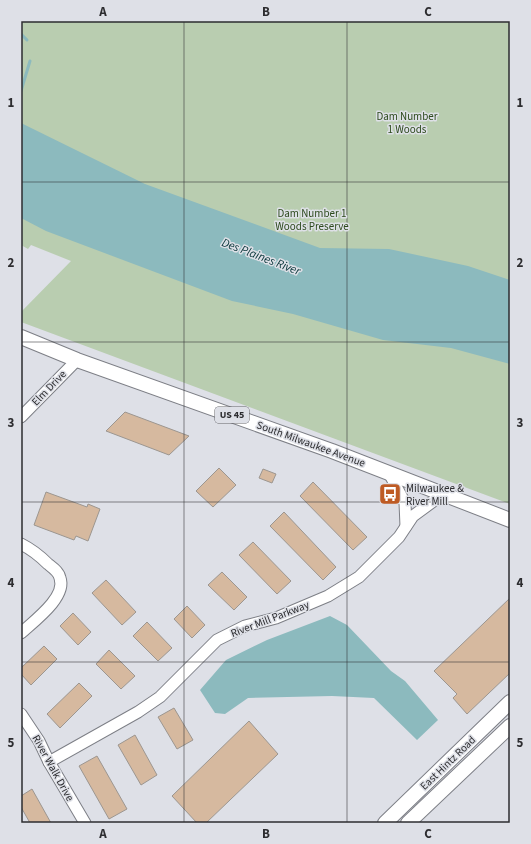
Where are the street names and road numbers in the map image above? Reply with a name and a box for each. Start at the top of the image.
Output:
street label: Elm Drive [28,367,70,409]
road number: US 45 [215,407,249,423]
street label: South Milwaukee Avenue [254,417,368,471]
street label: River Mill Parkway [229,597,311,641]
street label: River Walk Drive [29,732,78,804]
street label: East Hintz Road [417,733,479,793]

